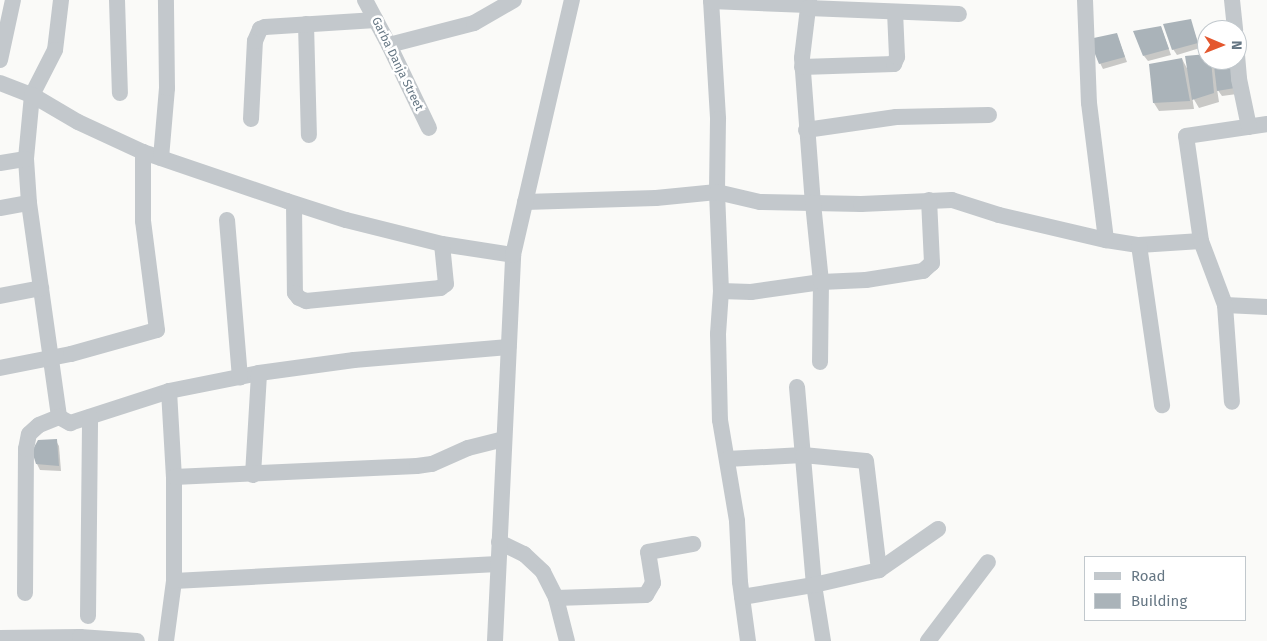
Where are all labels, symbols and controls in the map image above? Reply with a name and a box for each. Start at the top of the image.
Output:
street label: Garba Danja Street [368,15,426,113]
north arrow [1197,20,1247,70]
text: N [1228,40,1245,50]
legend [1084,556,1247,621]
text: Road [1131,567,1166,585]
text: Building [1131,592,1187,610]

